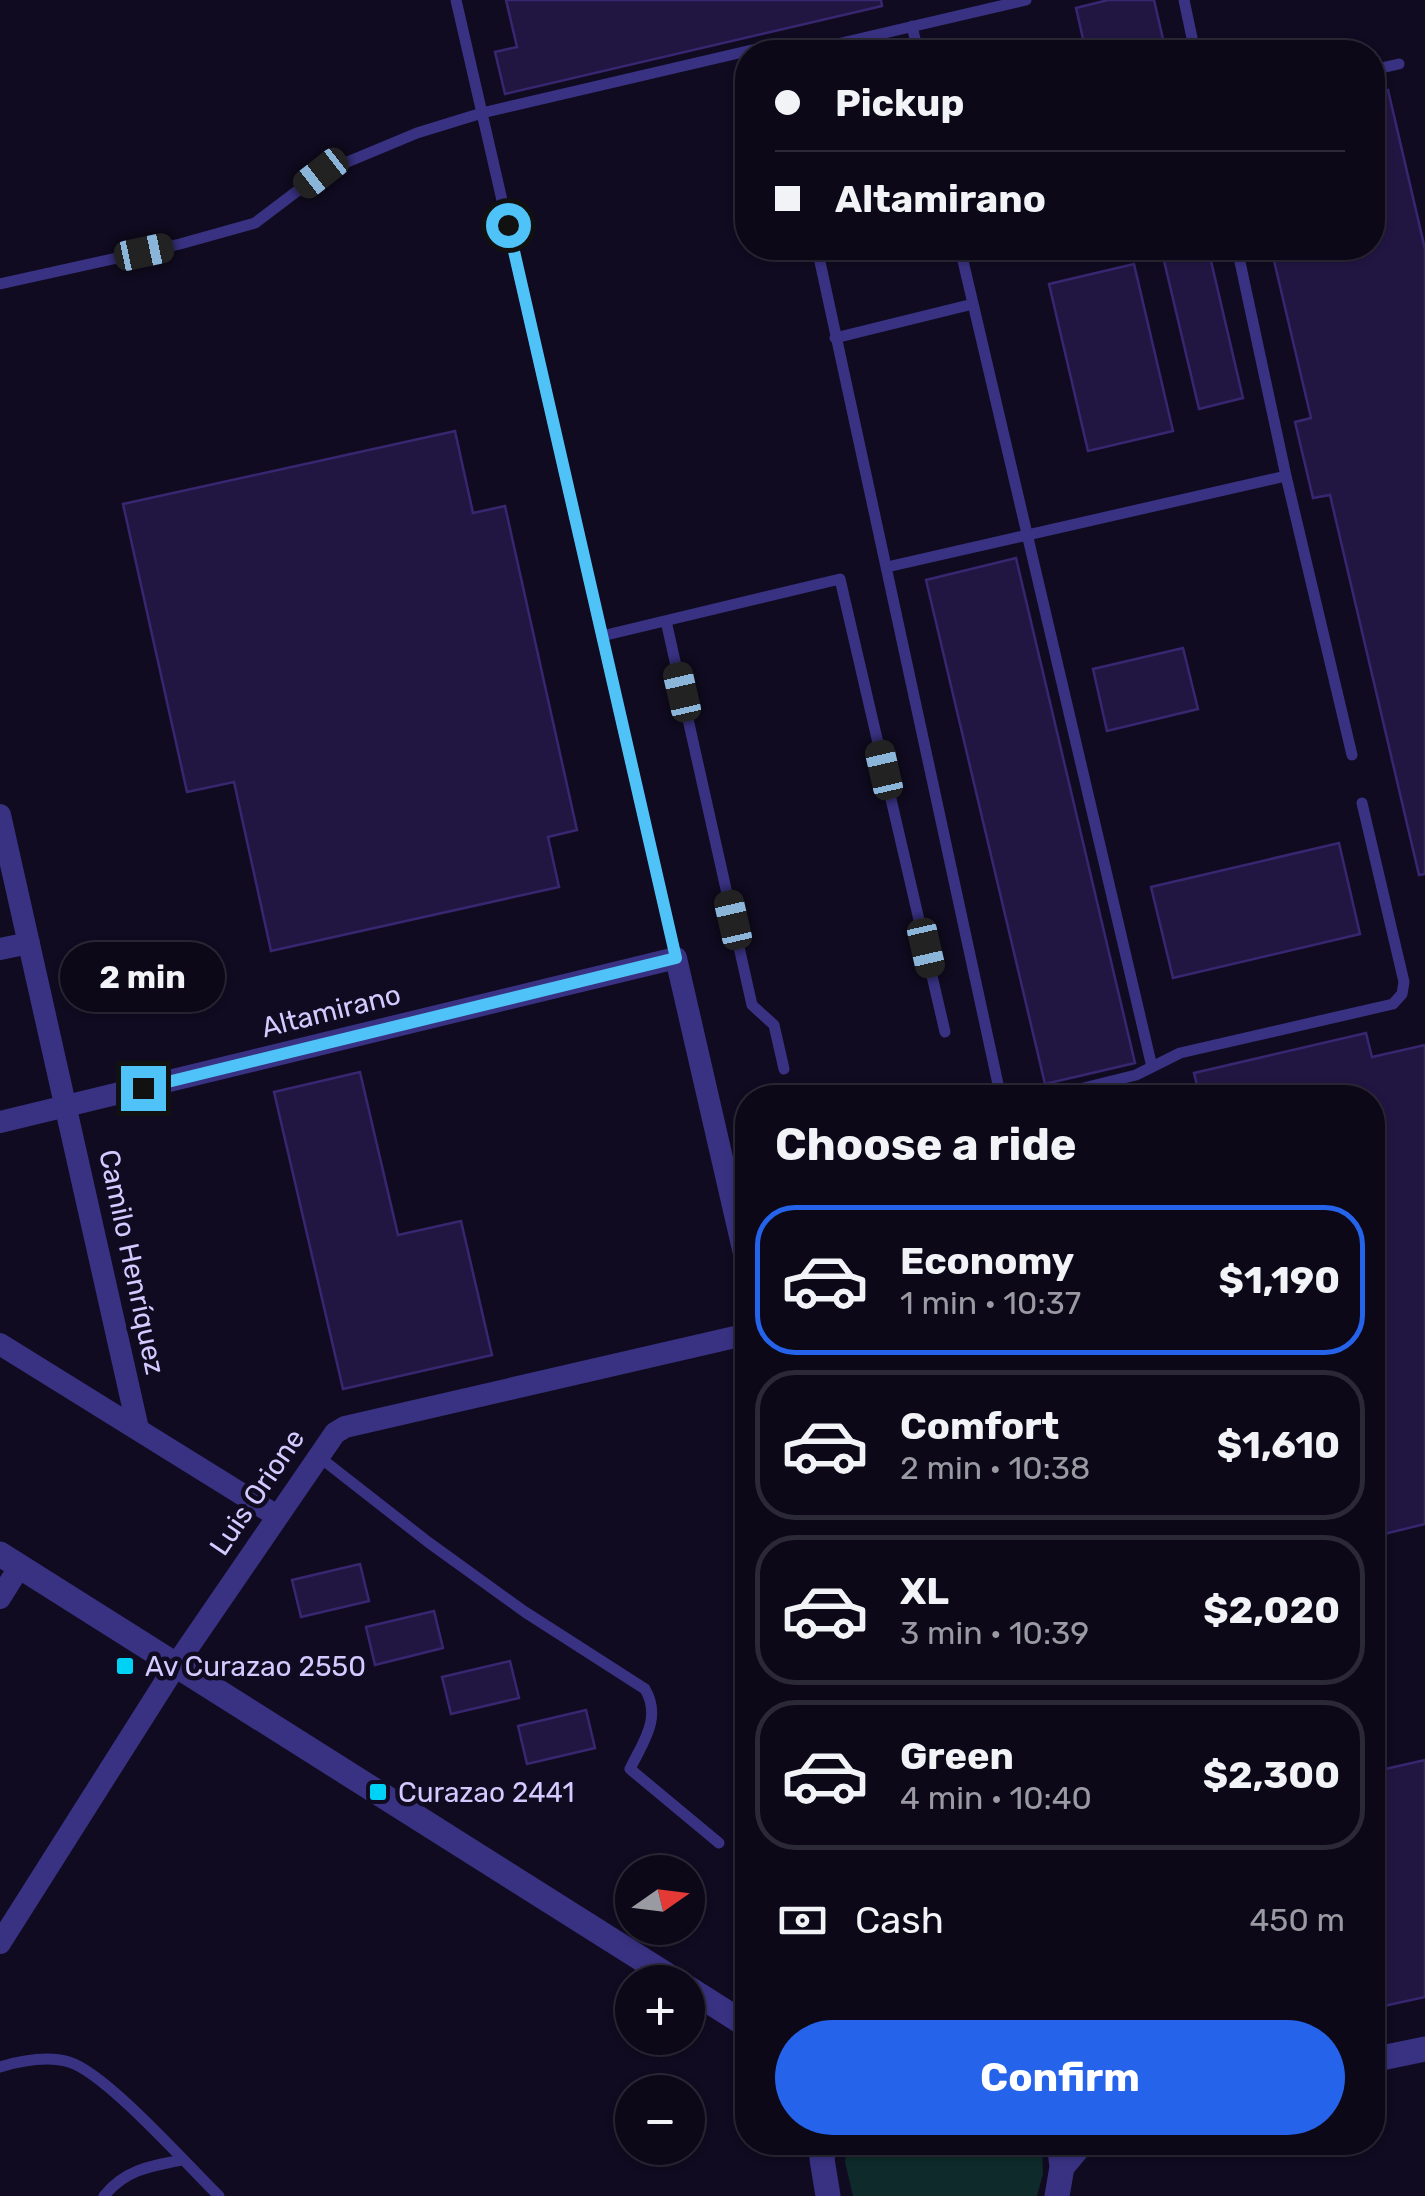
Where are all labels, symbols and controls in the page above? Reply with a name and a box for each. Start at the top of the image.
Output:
text: Pickup [835,80,964,126]
car [288,143,354,203]
text: Altamirano [835,176,1046,222]
route start [486,203,531,248]
car [112,231,176,273]
car [661,659,703,725]
car [863,737,905,803]
car [712,887,754,953]
car [905,915,947,981]
callout: 2 min [61,943,226,1013]
text: 2 min [99,958,186,996]
street label: Altamirano [258,978,404,1044]
route end [121,1066,166,1111]
text: Choose a ride [775,1118,1077,1171]
street label: Camilo Henríquez [92,1147,172,1377]
icon: car [780,1235,870,1325]
text: Economy [900,1238,1074,1284]
text: $1,190 [1219,1257,1340,1303]
text: 1 min · 10:37 [900,1284,1081,1322]
icon: car [780,1400,870,1490]
text: Comfort [900,1403,1059,1449]
text: $1,610 [1217,1422,1340,1468]
street label: Luis Orione [203,1423,311,1561]
text: 2 min · 10:38 [900,1449,1090,1487]
icon: car [780,1565,870,1655]
text: XL [900,1568,949,1614]
text: $2,020 [1203,1587,1340,1633]
text: 3 min · 10:39 [900,1614,1089,1652]
place label: Av Curazao 2550 [145,1650,366,1683]
marker: Av Curazao 2550 [114,1655,136,1677]
icon: car [780,1730,870,1820]
text: Green [900,1733,1014,1779]
text: $2,300 [1203,1752,1340,1798]
place label: Curazao 2441 [398,1776,574,1809]
text: 4 min · 10:40 [900,1779,1092,1817]
marker: Curazao 2441 [367,1781,389,1803]
north arrow [615,1855,705,1945]
map controls [615,1855,705,2165]
icon: cash [775,1893,830,1948]
text: Cash [855,1897,944,1943]
text: 450 m [1250,1901,1345,1939]
button: + [615,1965,705,2055]
button: Confirm [775,2020,1345,2135]
button: − [615,2075,705,2165]

